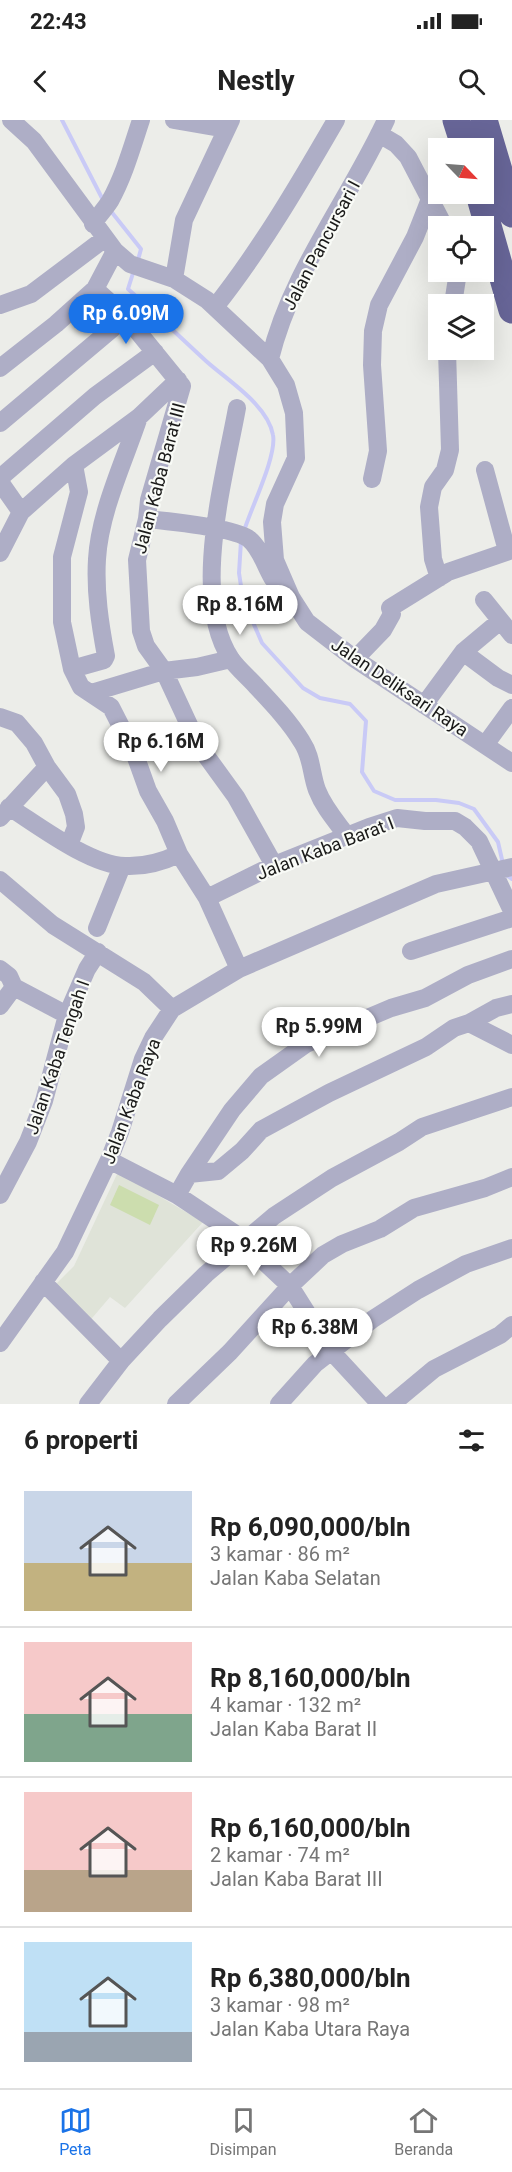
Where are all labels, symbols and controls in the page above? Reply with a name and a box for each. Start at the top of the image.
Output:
text: 22:43 [30,9,87,34]
icon: back [24,65,57,98]
text: Nestly [217,65,295,97]
icon: search [455,65,488,98]
north arrow [428,138,494,204]
map controls [428,138,494,360]
street label: Jalan Pancursari I [278,177,364,313]
button: locate [428,216,494,282]
pin: Rp 6.09M [64,294,188,345]
button: layers [428,294,494,360]
text: Rp 6.09M [83,301,169,325]
street label: Jalan Kaba Barat III [129,400,189,556]
pin: Rp 8.16M [178,585,302,636]
text: Rp 8.16M [197,592,283,616]
street label: Jalan Deliksari Raya [328,633,472,741]
pin: Rp 6.16M [99,722,223,773]
text: Rp 6.16M [118,729,204,753]
street label: Jalan Kaba Barat I [253,812,397,884]
street label: Jalan Kaba Tengah I [21,977,93,1137]
pin: Rp 5.99M [257,1007,381,1058]
text: Rp 5.99M [276,1014,362,1038]
street label: Jalan Kaba Raya [97,1035,165,1167]
pin: Rp 9.26M [192,1226,316,1277]
text: Rp 9.26M [211,1233,297,1257]
pin: Rp 6.38M [253,1308,377,1359]
text: Rp 6.38M [272,1315,358,1339]
icon: filters [455,1424,488,1457]
text: 6 properti [24,1425,138,1455]
text: Rp 6,090,000/bln [210,1512,411,1542]
icon: home [72,1515,144,1587]
text: 3 kamar · 86 m² [210,1542,350,1566]
text: Jalan Kaba Selatan [210,1566,381,1590]
text: Rp 8,160,000/bln [210,1663,411,1693]
icon: home [72,1666,144,1738]
text: 4 kamar · 132 m² [210,1693,361,1717]
text: Jalan Kaba Barat II [210,1717,377,1741]
text: Rp 6,160,000/bln [210,1813,411,1843]
icon: home [72,1816,144,1888]
text: 2 kamar · 74 m² [210,1843,350,1867]
text: Jalan Kaba Barat III [210,1867,383,1891]
text: Rp 6,380,000/bln [210,1963,411,1993]
icon: home [72,1966,144,2038]
text: 3 kamar · 98 m² [210,1993,350,2017]
text: Jalan Kaba Utara Raya [210,2017,410,2041]
tab: Peta [59,2104,92,2159]
tab: Disimpan [210,2104,277,2159]
tab: Beranda [394,2104,453,2159]

